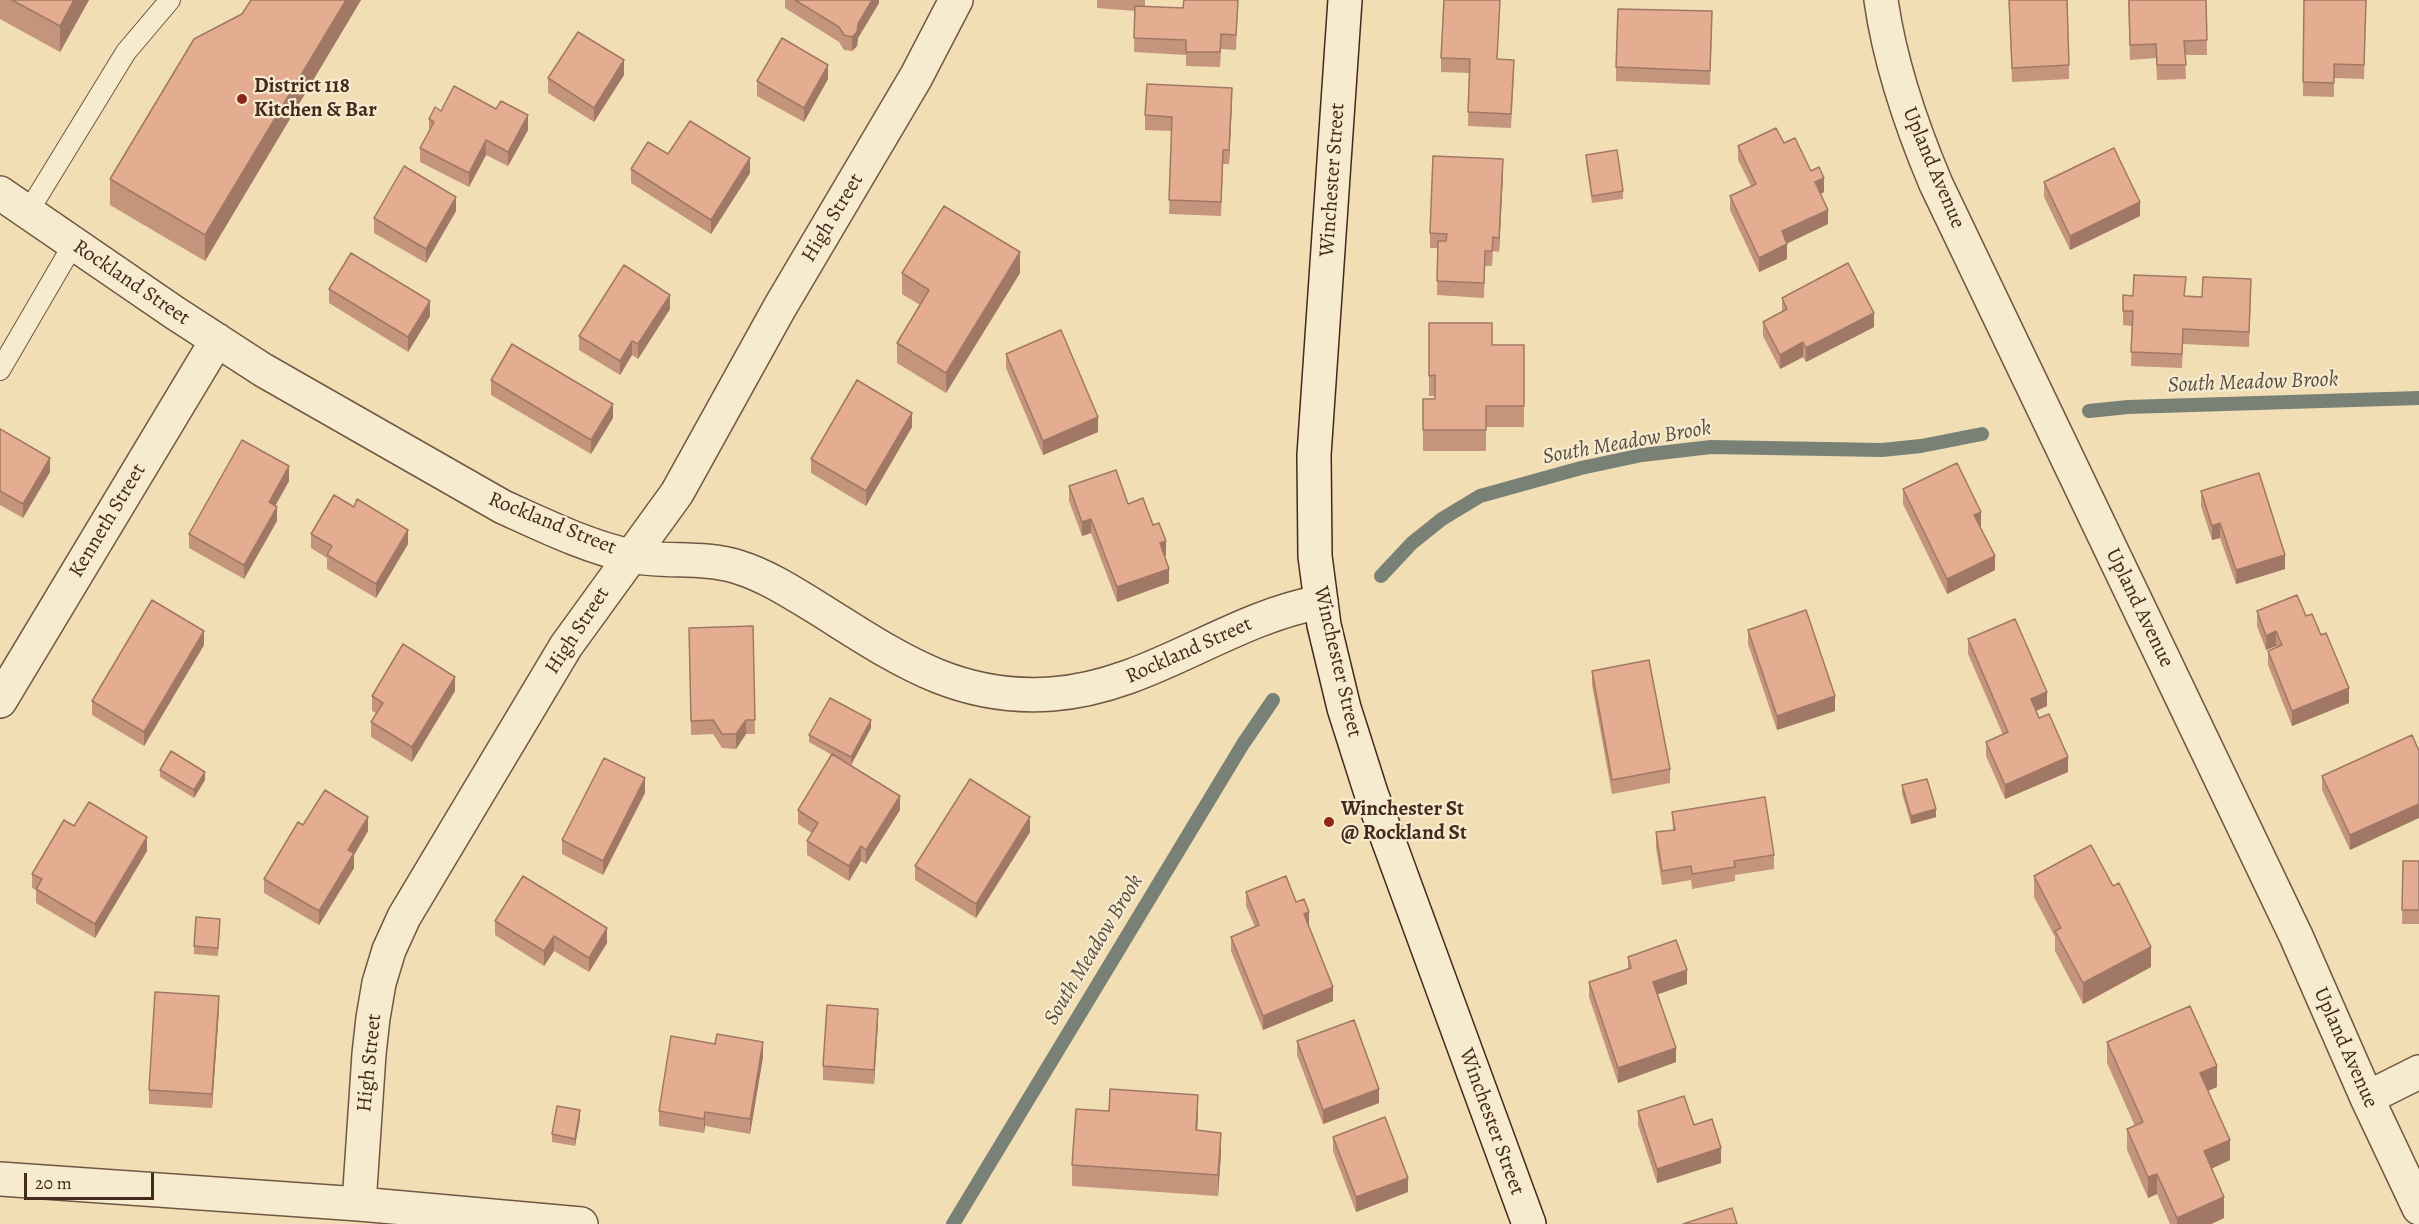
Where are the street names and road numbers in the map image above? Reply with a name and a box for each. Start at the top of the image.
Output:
street label: Winchester Street [1315,102,1351,258]
street label: Upland Avenue [1896,104,1970,232]
street label: High Street [797,169,869,267]
street label: Rockland Street [68,235,194,331]
street label: Kenneth Street [64,460,152,582]
street label: Rockland Street [484,487,620,561]
street label: Upland Avenue [2099,544,2179,672]
street label: High Street [540,583,616,679]
street label: Winchester Street [1307,584,1367,740]
street label: Rockland Street [1122,612,1256,690]
street label: Upland Avenue [2307,984,2383,1112]
street label: High Street [352,1012,388,1114]
street label: Winchester Street [1453,1045,1529,1199]

